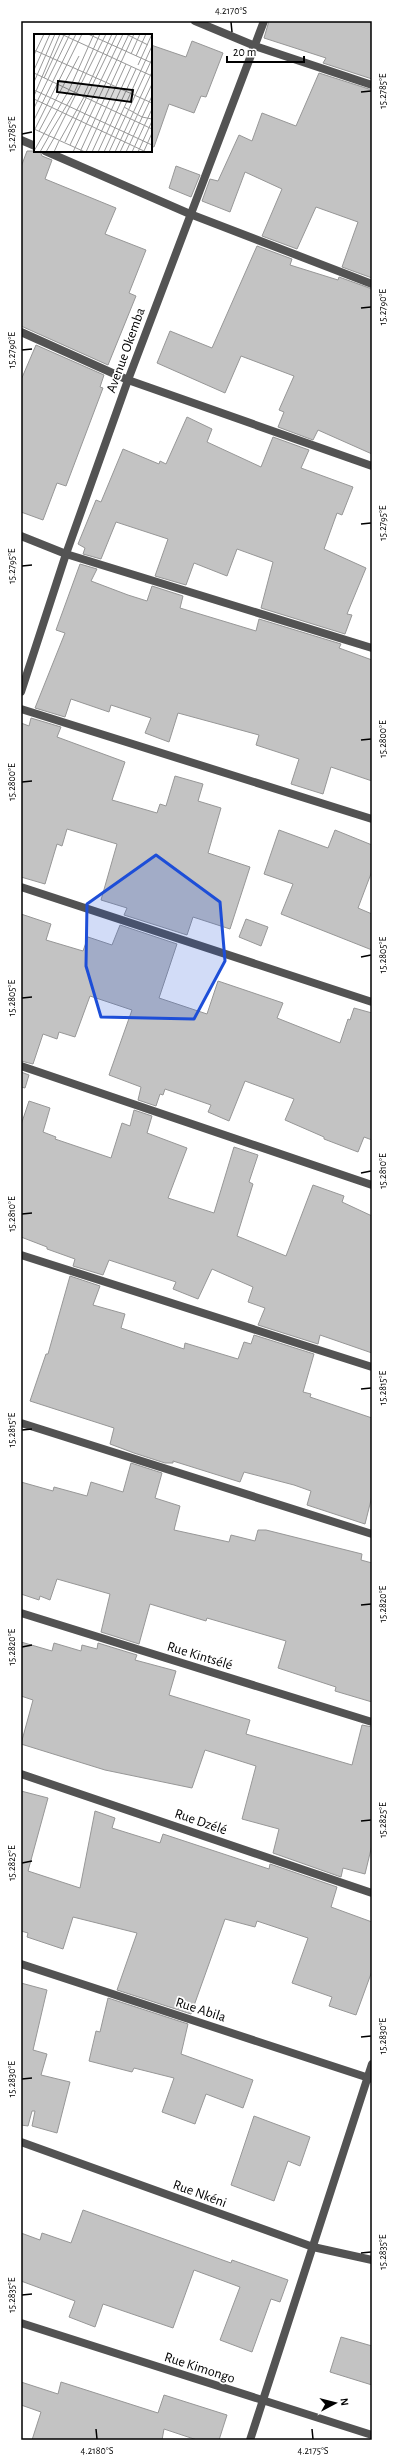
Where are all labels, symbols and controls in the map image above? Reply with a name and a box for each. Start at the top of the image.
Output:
text: 4.2170°S [215,6,247,16]
inset map [34,34,152,152]
scale bar [227,38,304,64]
text: 20 m [233,46,256,58]
text: 15.2785°E [378,73,388,109]
text: 15.2785°E [7,116,17,152]
text: 15.2790°E [378,289,388,325]
street label: Avenue Okemba [104,305,148,395]
text: 15.2790°E [7,332,17,368]
text: 15.2795°E [378,505,388,541]
text: 15.2795°E [7,548,17,584]
text: 15.2800°E [378,720,388,758]
text: 15.2800°E [7,763,17,801]
text: 15.2805°E [378,937,388,973]
text: 15.2805°E [7,980,17,1016]
text: 15.2810°E [378,1153,388,1189]
text: 15.2810°E [7,1196,17,1232]
text: 15.2815°E [378,1371,388,1405]
text: 15.2815°E [7,1413,17,1447]
text: 15.2820°E [378,1585,388,1622]
text: 15.2820°E [7,1628,17,1665]
street label: Rue Kintsélé [165,1639,234,1673]
text: 15.2825°E [378,1802,388,1838]
street label: Rue Dzélé [173,1806,229,1837]
text: 15.2825°E [7,1845,17,1881]
street label: Rue Abila [174,1995,228,2025]
text: 15.2830°E [378,2018,388,2054]
text: 15.2830°E [7,2061,17,2097]
street label: Rue Nkéni [171,2178,228,2210]
text: 15.2835°E [378,2234,388,2270]
text: 15.2835°E [7,2277,17,2313]
street label: Rue Kimongo [163,2350,237,2386]
north arrow [315,2383,355,2423]
text: N [339,2397,350,2406]
text: 4.2180°S [81,2446,114,2456]
text: 4.2175°S [297,2446,329,2456]

